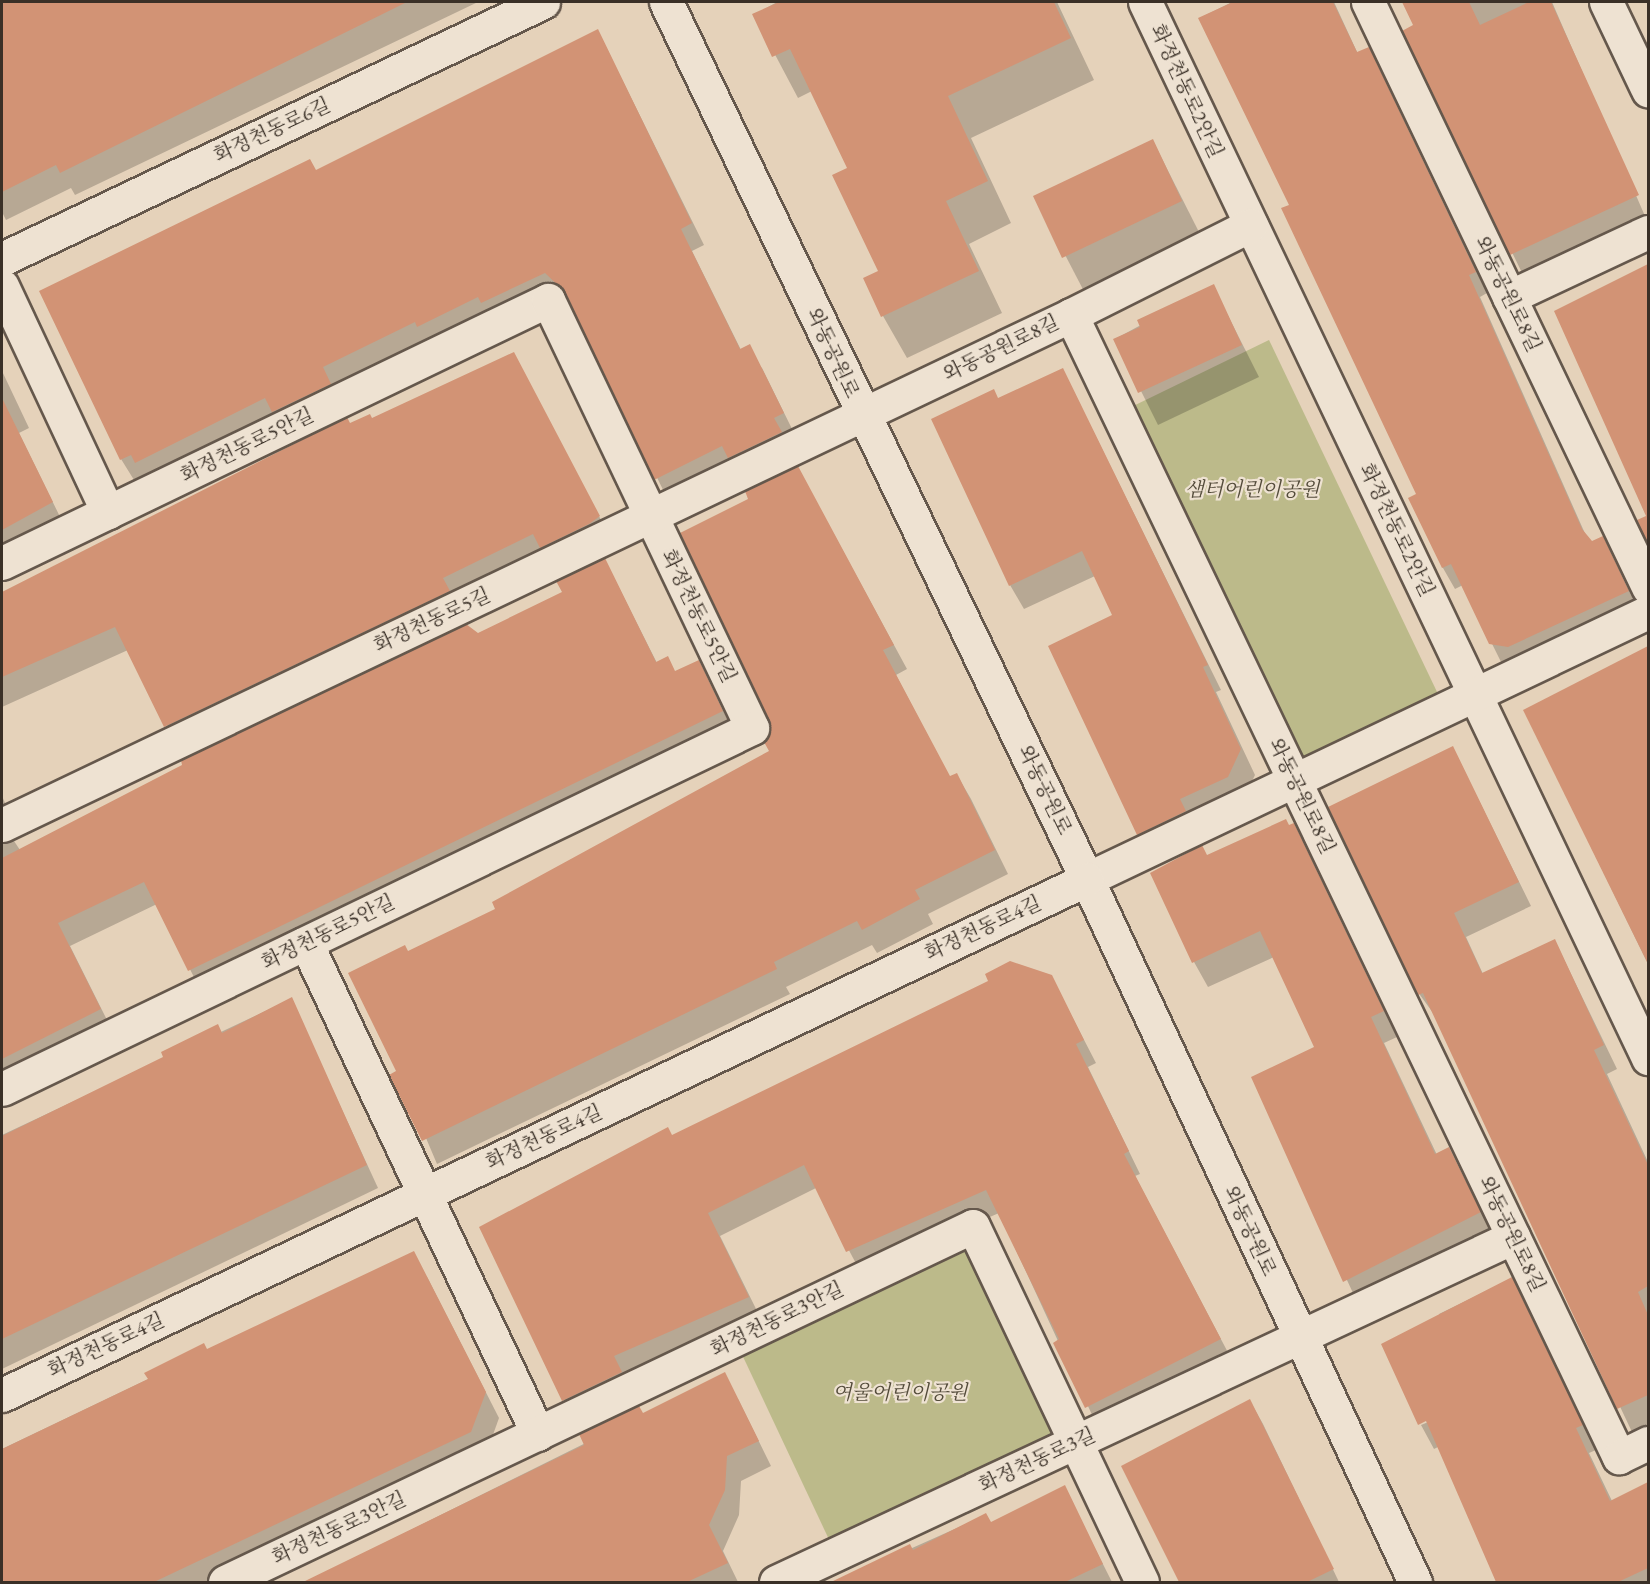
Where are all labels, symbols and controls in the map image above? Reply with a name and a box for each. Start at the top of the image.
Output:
street label: 화정천동로2안길 [1146,20,1228,162]
street label: 화정천동로6길 [210,93,334,167]
street label: 와동공원로8길 [1470,232,1546,356]
street label: 와동공원로 [802,304,864,402]
street label: 와동공원로8길 [939,310,1063,386]
street label: 화정천동로5안길 [177,402,317,488]
street label: 화정천동로2안길 [1354,460,1440,600]
park label: 샘터어린이공원 [1184,477,1320,501]
street label: 화정천동로5안길 [656,546,742,686]
street label: 화정천동로5길 [370,583,494,657]
street label: 와동공원로8길 [1264,734,1340,858]
street label: 와동공원로 [1013,741,1077,839]
street label: 화정천동로5안길 [258,889,398,975]
street label: 화정천동로4길 [921,891,1045,965]
street label: 화정천동로4길 [482,1100,606,1174]
street label: 와동공원로8길 [1474,1172,1550,1296]
street label: 와동공원로 [1219,1182,1281,1280]
street label: 화정천동로3안길 [707,1276,847,1362]
street label: 화정천동로4길 [44,1308,168,1382]
park label: 여울어린이공원 [832,1380,968,1404]
street label: 화정천동로3길 [975,1423,1099,1497]
street label: 화정천동로3안길 [268,1487,410,1569]

